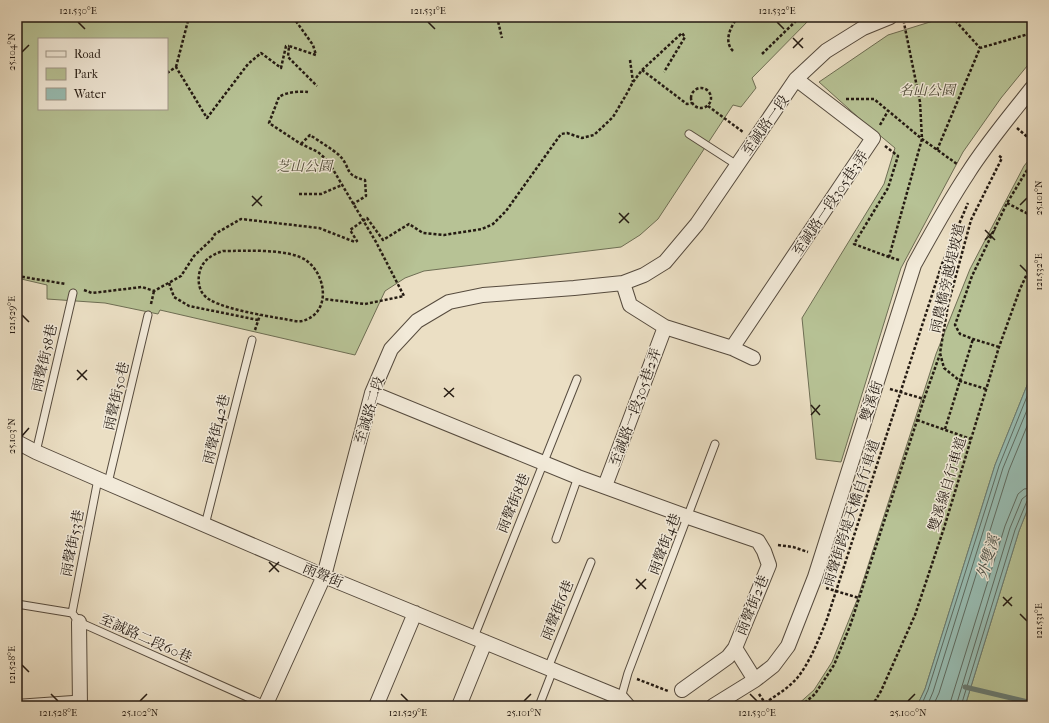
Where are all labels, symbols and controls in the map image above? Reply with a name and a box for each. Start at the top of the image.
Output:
text: 121.530°E [59,5,97,17]
text: 121.531°E [410,5,446,17]
text: 121.532°E [758,5,796,17]
text: 25.104°N [6,33,18,71]
legend [38,38,168,110]
text: Road [74,47,101,61]
text: Park [74,67,99,81]
park label: 名山公園 [899,82,957,99]
text: Water [73,87,107,101]
street label: 至誠路一段 [738,92,792,159]
street label: 至誠路一段305巷3弄 [789,147,872,259]
park label: 芝山公園 [276,158,334,175]
text: 25.101°N [1033,180,1045,216]
street label: 雨農橋旁越堤坡道 [927,222,968,335]
text: 121.532°E [1033,253,1045,291]
text: 121.529°E [6,296,18,334]
street label: 雨聲街58巷 [28,323,61,394]
street label: 至誠路一段305巷2弄 [606,346,665,469]
street label: 雨聲街50巷 [100,360,133,432]
street label: 至誠路二段 [351,374,388,446]
street label: 雙溪街 [857,379,886,424]
street label: 雨聲街42巷 [200,392,233,466]
text: 25.103°N [6,418,18,454]
street label: 雙溪線自行車道 [925,435,970,533]
street label: 雨聲街跨堤天橋自行車道 [820,437,883,589]
street label: 雨聲街8巷 [494,471,533,536]
street label: 雨聲街53巷 [58,508,87,578]
street label: 雨聲街4巷 [645,511,684,577]
water label: 外雙溪 [973,531,1004,581]
street label: 雨聲街 [300,559,345,591]
street label: 雨聲街2巷 [733,573,772,638]
street label: 雨聲街6巷 [538,578,577,643]
text: 121.531°E [1033,603,1045,639]
street label: 至誠路二段60巷 [97,610,195,666]
text: 121.528°E [6,646,18,684]
text: 121.528°E [39,707,77,719]
text: 25.102°N [122,707,159,719]
text: 121.529°E [389,707,427,719]
text: 25.101°N [506,707,542,719]
text: 121.530°E [738,707,776,719]
text: 25.100°N [889,707,927,719]

